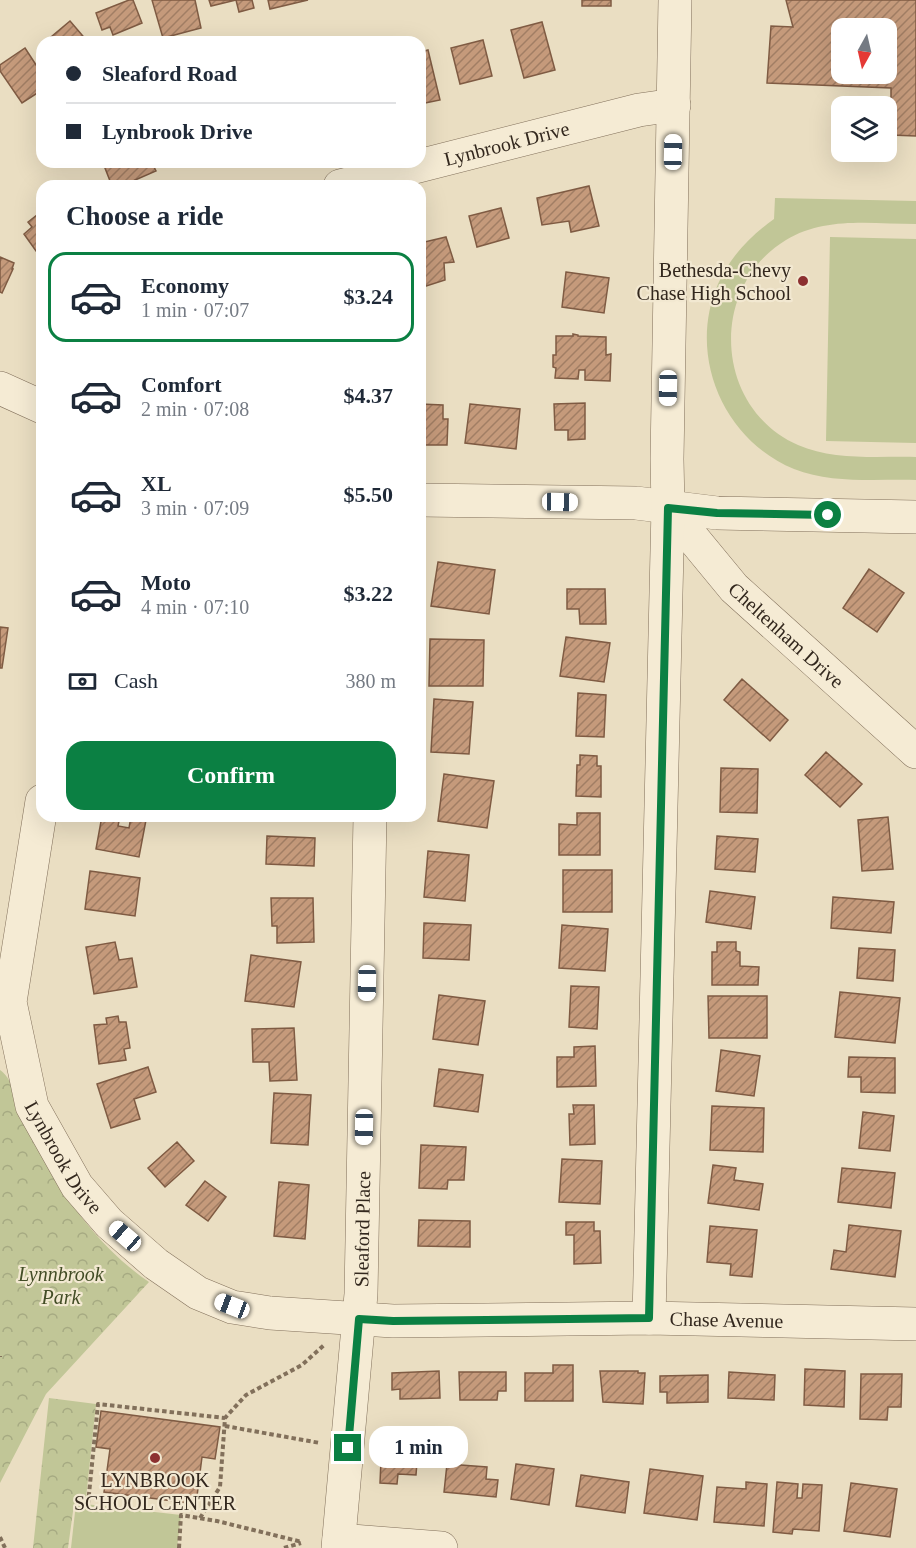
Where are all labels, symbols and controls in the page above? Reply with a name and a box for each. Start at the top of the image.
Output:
north arrow [831,18,897,84]
map controls [831,18,897,162]
text: Sleaford Road [102,61,237,86]
button: layers [831,96,897,162]
street label: Lynbrook Drive [442,117,572,170]
text: Lynbrook Drive [102,119,253,144]
car [664,134,682,170]
text: Choose a ride [66,201,224,231]
place label: Bethesda-Chevy Chase High School [637,259,791,305]
icon: car [69,270,123,324]
text: Economy [141,273,229,298]
marker: Bethesda-Chevy Chase High School [796,274,810,288]
text: $3.24 [344,284,393,309]
text: 1 min · 07:07 [141,299,249,321]
icon: car [69,369,123,423]
car [659,370,677,406]
text: Comfort [141,372,222,397]
text: $4.37 [344,383,393,408]
text: 2 min · 07:08 [141,398,249,420]
icon: car [69,468,123,522]
text: XL [141,471,172,496]
text: $5.50 [344,482,393,507]
car [542,493,578,511]
text: 3 min · 07:09 [141,497,249,519]
route start [814,501,841,528]
icon: car [69,567,123,621]
text: Moto [141,570,191,595]
street label: Cheltenham Drive [724,578,848,693]
text: $3.22 [344,581,393,606]
text: 4 min · 07:10 [141,596,249,618]
icon: cash [66,665,99,698]
text: Cash [114,668,158,693]
text: 380 m [345,670,396,692]
button: Confirm [66,741,396,810]
car [358,965,376,1001]
street label: Lynbrook Drive [20,1097,107,1218]
car [355,1109,373,1145]
street label: Sleaford Place [350,1171,374,1287]
car [106,1217,144,1255]
park label: Lynnbrook Park [17,1263,105,1308]
car [212,1291,252,1321]
street label: Chase Avenue [669,1307,784,1332]
callout: 1 min [369,1427,468,1469]
route end [334,1434,361,1461]
text: 1 min [394,1436,443,1458]
marker: LYNBROOK SCHOOL CENTER [148,1451,162,1465]
place label: LYNBROOK SCHOOL CENTER [74,1469,237,1514]

